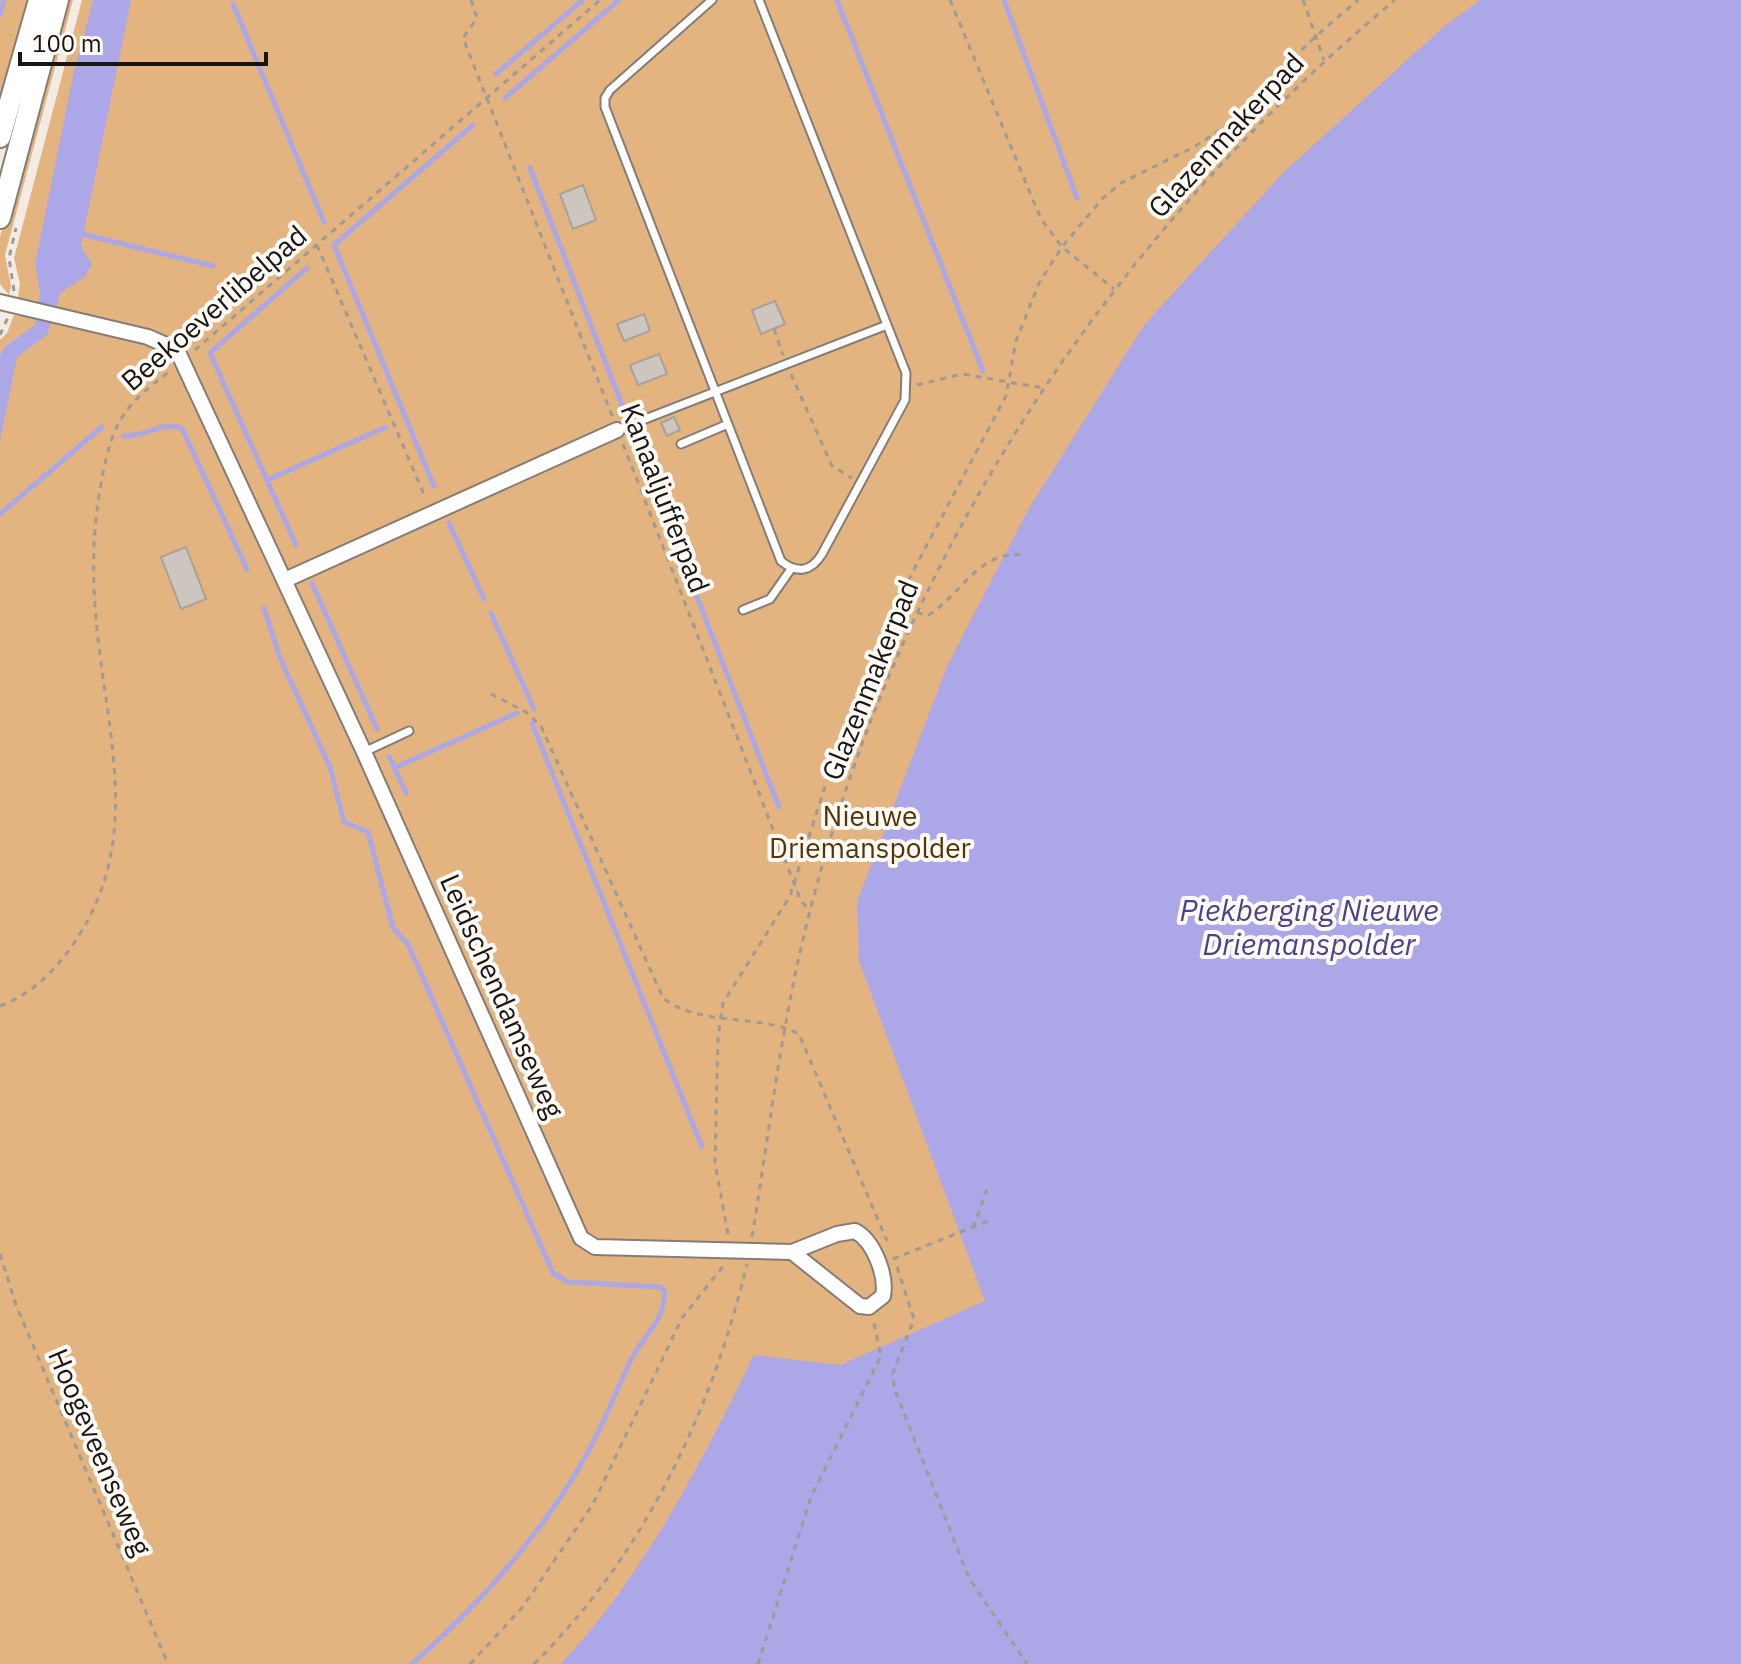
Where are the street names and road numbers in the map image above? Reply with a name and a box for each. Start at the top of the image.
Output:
street label: Glazenmakerpad [1140,44,1312,225]
street label: Beekoeverlibelpad [113,217,314,399]
street label: Kanaaljufferpad [612,398,719,598]
street label: Glazenmakerpad [813,574,927,785]
street label: Leidschendamseweg [432,868,573,1124]
street label: Hoogeveenseweg [40,1343,161,1561]

